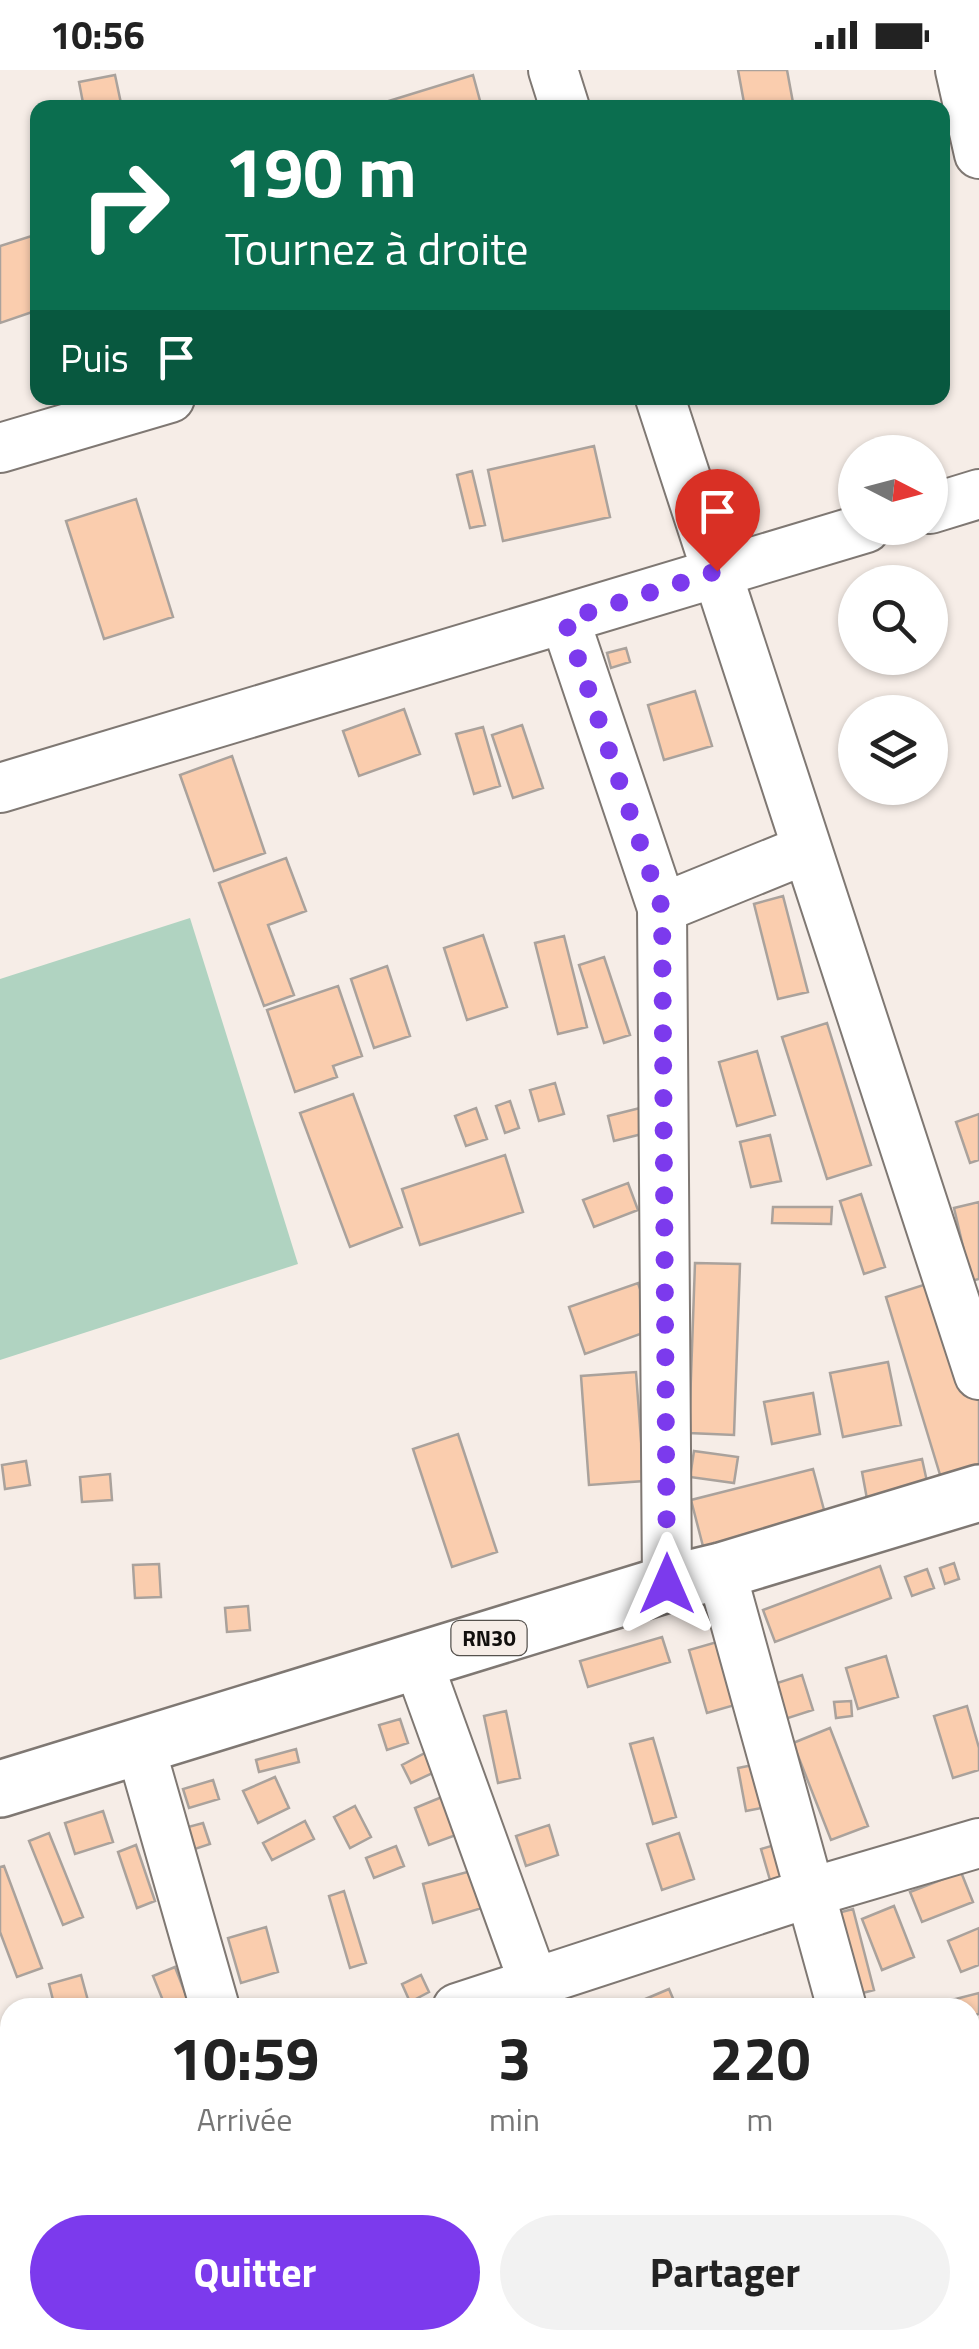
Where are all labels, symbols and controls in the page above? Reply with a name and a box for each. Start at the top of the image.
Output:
text: 10:56 [50,6,145,64]
text: 190 m [225,118,417,224]
icon: right [60,140,190,270]
text: Tournez à droite [225,214,529,282]
text: Puis [60,329,129,387]
icon: arrive [149,330,204,385]
north arrow [838,435,948,545]
map controls [838,435,948,805]
pin [675,469,760,572]
icon: arrive [690,484,745,539]
button: search [838,565,948,675]
button: layers [838,695,948,805]
position arrow [615,1532,719,1636]
road number: RN30 [452,1621,526,1655]
text: 10:59 [170,2012,319,2103]
text: 3 [498,2012,531,2103]
text: 220 [710,2012,810,2103]
text: Arrivée [197,2095,292,2143]
text: min [489,2095,540,2143]
text: m [747,2095,773,2143]
button: Quitter [30,2215,480,2330]
button: Partager [500,2215,950,2330]

